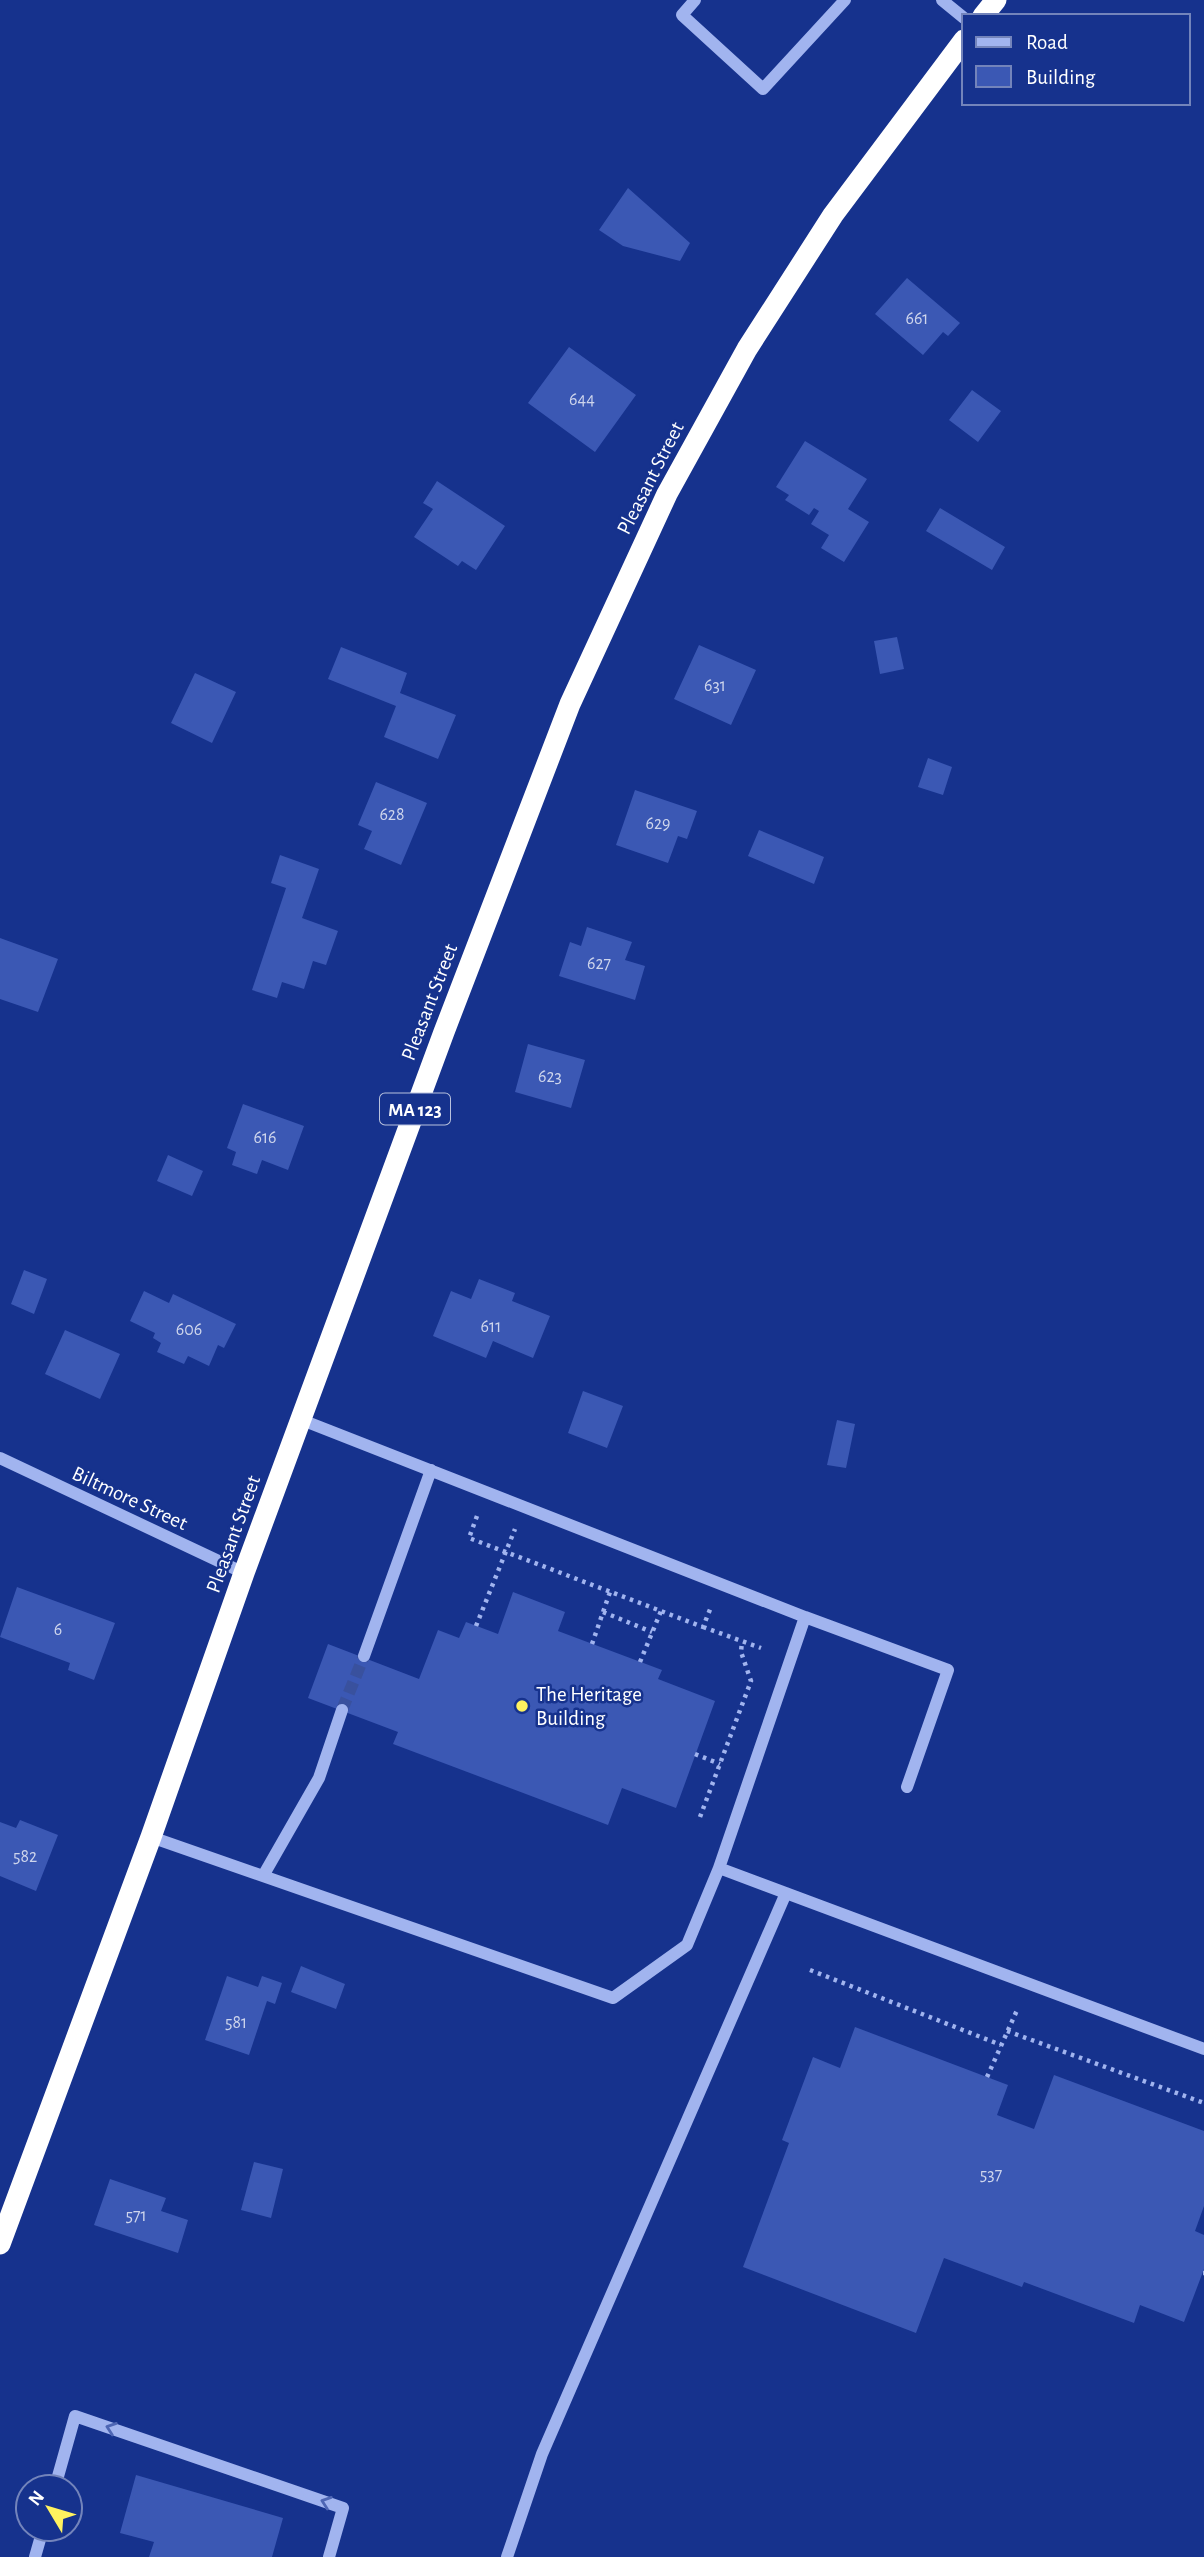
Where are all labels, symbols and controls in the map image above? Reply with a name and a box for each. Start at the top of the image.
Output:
legend [962,14,1190,105]
text: Road [1026,32,1068,53]
text: Building [1026,67,1096,88]
house number: 661 [905,310,929,328]
house number: 644 [569,391,595,409]
street label: Pleasant Street [613,418,688,538]
house number: 631 [704,677,726,695]
house number: 628 [379,806,405,824]
house number: 629 [645,815,671,833]
street label: Pleasant Street [398,941,461,1063]
house number: 627 [587,955,611,973]
house number: 623 [538,1068,562,1086]
road number: MA 123 [380,1093,450,1124]
house number: 616 [253,1129,277,1147]
house number: 611 [481,1318,501,1336]
house number: 606 [176,1321,202,1339]
street label: Biltmore Street [69,1463,191,1534]
street label: Pleasant Street [203,1472,265,1596]
house number: 6 [54,1621,62,1639]
place label: The Heritage Building [536,1684,642,1729]
marker: The Heritage Building [514,1698,530,1714]
house number: 582 [13,1848,37,1866]
house number: 581 [225,2014,247,2032]
house number: 537 [980,2166,1002,2184]
house number: 571 [125,2207,147,2225]
one-way arrow [105,2422,118,2436]
north arrow [14,2473,84,2543]
text: N [25,2487,48,2510]
one-way arrow [321,2496,333,2510]

